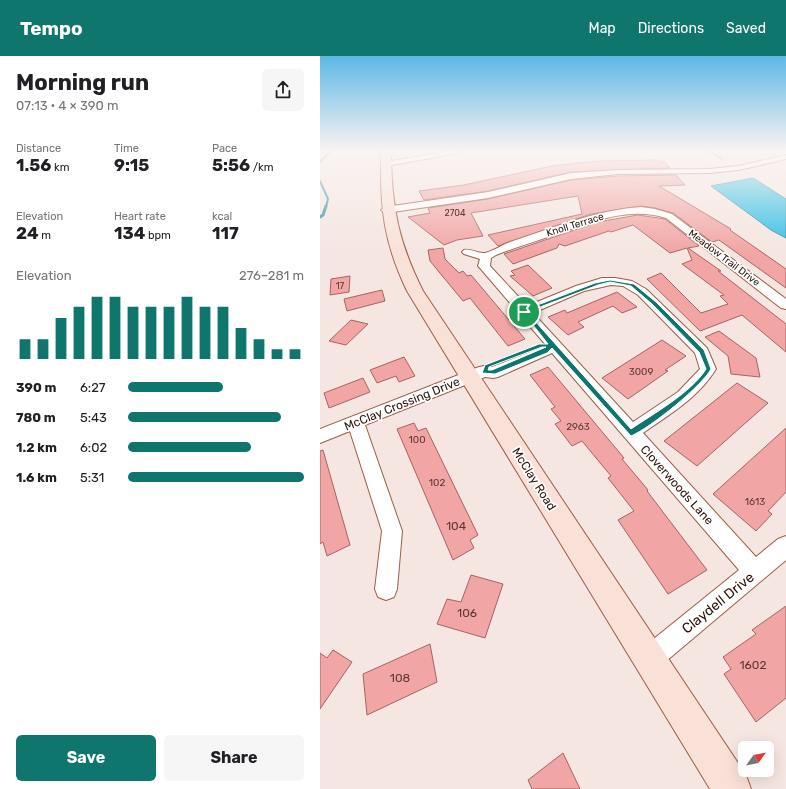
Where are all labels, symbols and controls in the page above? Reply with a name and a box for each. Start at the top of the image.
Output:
text: Tempo [20,17,83,40]
text: Map [589,20,616,37]
text: Directions [638,20,704,37]
text: Saved [726,20,766,37]
text: Morning run [16,69,149,96]
button: share [262,69,304,111]
text: 07:13 · 4 × 390 m [16,98,119,113]
text: Distance [16,142,61,155]
text: Time [114,142,139,155]
text: Pace [212,142,237,155]
text: 1.56 [16,155,51,175]
text: 9:15 [114,155,149,175]
text: 5:56 [212,155,250,175]
text: km [51,161,69,174]
text: /km [250,161,273,174]
house number: 2704 [444,208,466,218]
text: Elevation [16,210,63,223]
text: Heart rate [114,210,166,223]
text: kcal [212,210,232,223]
street label: Knoll Terrace [545,210,606,239]
text: 24 [16,223,39,243]
text: 134 [114,223,145,243]
text: 117 [212,223,239,243]
street label: Meadow Trail Drive [686,227,762,289]
text: m [39,229,51,242]
text: bpm [145,229,171,242]
text: Elevation [16,268,72,283]
text: 276–281 m [239,268,304,283]
house number: 17 [336,281,345,291]
pin [507,295,541,329]
icon: arrive [513,301,535,323]
house number: 3009 [629,366,653,378]
street label: McClay Crossing Drive [342,374,462,434]
text: 390 m [16,380,56,395]
text: 6:27 [80,380,105,395]
text: 780 m [16,410,56,425]
text: 5:43 [80,410,107,425]
house number: 2963 [566,421,590,433]
house number: 100 [409,434,425,446]
text: 1.2 km [16,440,57,455]
text: 6:02 [80,440,107,455]
street label: Cloverwoods Lane [638,442,717,528]
street label: McClay Road [509,445,559,513]
text: 1.6 km [16,470,57,485]
text: 5:31 [80,470,104,485]
house number: 102 [429,477,445,489]
house number: 1613 [745,496,765,508]
house number: 104 [446,519,467,533]
street label: Claydell Drive [679,569,758,637]
house number: 106 [457,606,477,620]
house number: 1602 [739,658,767,672]
house number: 108 [390,671,410,685]
button: Save [16,735,156,781]
button: Share [164,735,304,781]
north arrow [738,741,774,777]
map controls [738,741,774,777]

